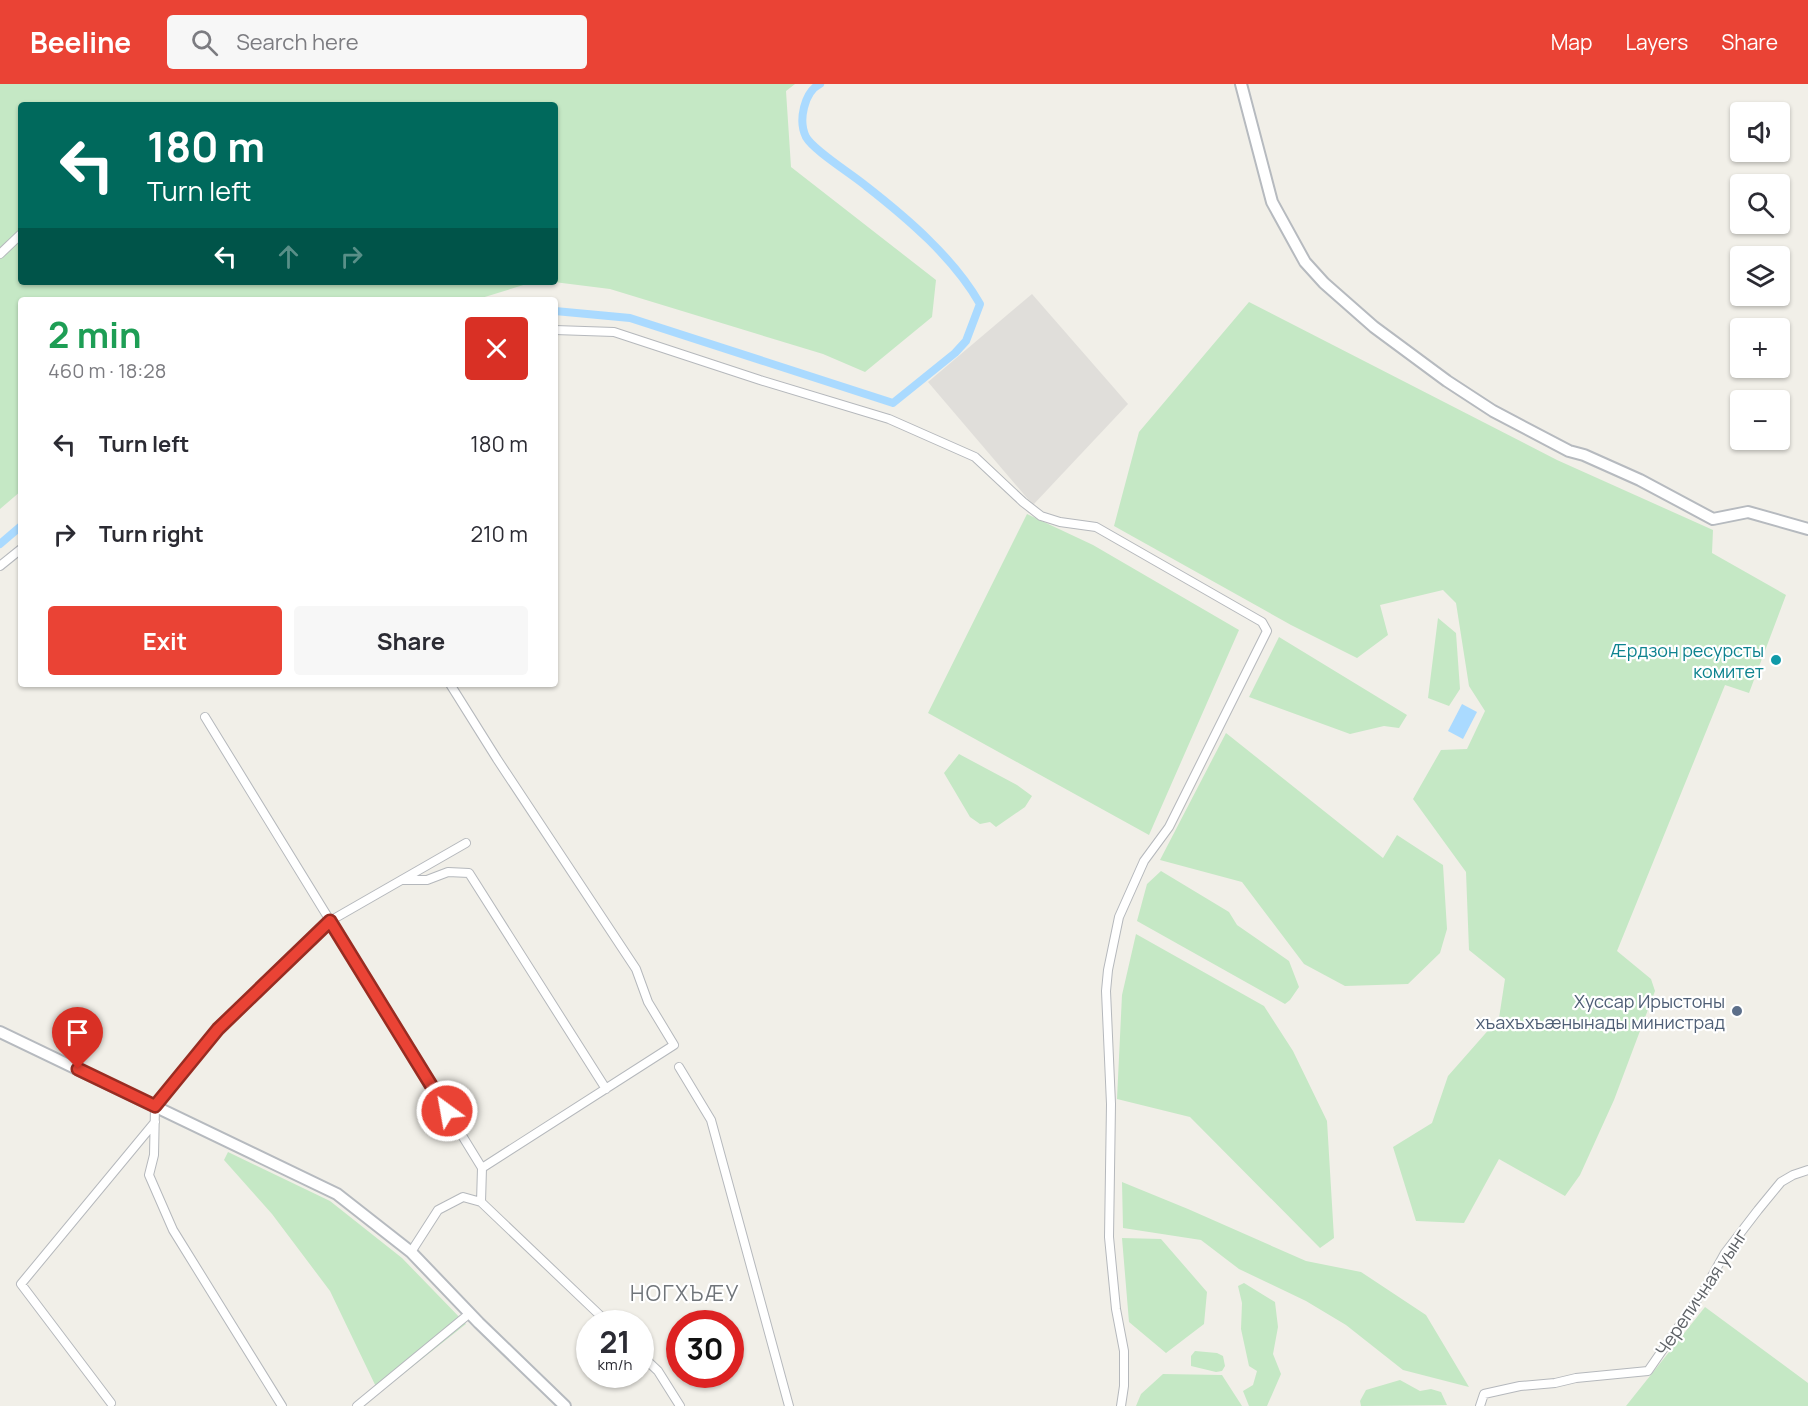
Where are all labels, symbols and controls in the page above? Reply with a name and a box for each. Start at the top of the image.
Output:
search box [167,15,587,69]
text: Beeline [30,23,131,61]
icon: search [188,26,221,59]
text: Search here [236,27,359,57]
text: Map [1551,28,1592,56]
text: Layers [1625,28,1688,56]
text: Share [1721,28,1778,56]
map controls [1730,102,1790,450]
button: sound [1730,102,1790,162]
text: 180 m [147,117,265,175]
icon: left [48,126,126,204]
text: Turn left [147,172,251,209]
button: search [1730,174,1790,234]
icon: left [209,240,242,273]
icon: ahead [272,240,305,273]
icon: right [335,240,368,273]
button: layers [1730,246,1790,306]
text: 2 min [48,310,142,359]
button: close [465,317,528,380]
button: + [1730,318,1790,378]
text: 460 m · 18:28 [48,357,166,384]
button: − [1730,390,1790,450]
icon: left [48,428,81,461]
text: Turn left [99,429,189,459]
text: 180 m [470,429,528,459]
icon: right [48,518,81,551]
text: Turn right [99,519,204,549]
text: 210 m [470,519,528,549]
button: Exit [48,606,282,675]
button: Share [294,606,528,675]
place label: Æрдзон ресурсты комитет [1610,638,1764,683]
marker: Æрдзон ресурсты комитет [1769,653,1783,667]
place label: Хуссар Ирыстоны хъахъхъæнынады министрад [1476,989,1725,1034]
marker: Хуссар Ирыстоны хъахъхъæнынады министрад [1730,1004,1744,1018]
pin [52,1007,103,1069]
icon: arrive [61,1016,94,1049]
position arrow [415,1079,479,1143]
street label: Черепичная уынг [1650,1224,1752,1360]
district label: НОГХЪÆУ [630,1279,740,1307]
speed limit sign: 30 [666,1310,744,1388]
text: 21 [599,1321,631,1362]
text: km/h [598,1354,632,1375]

